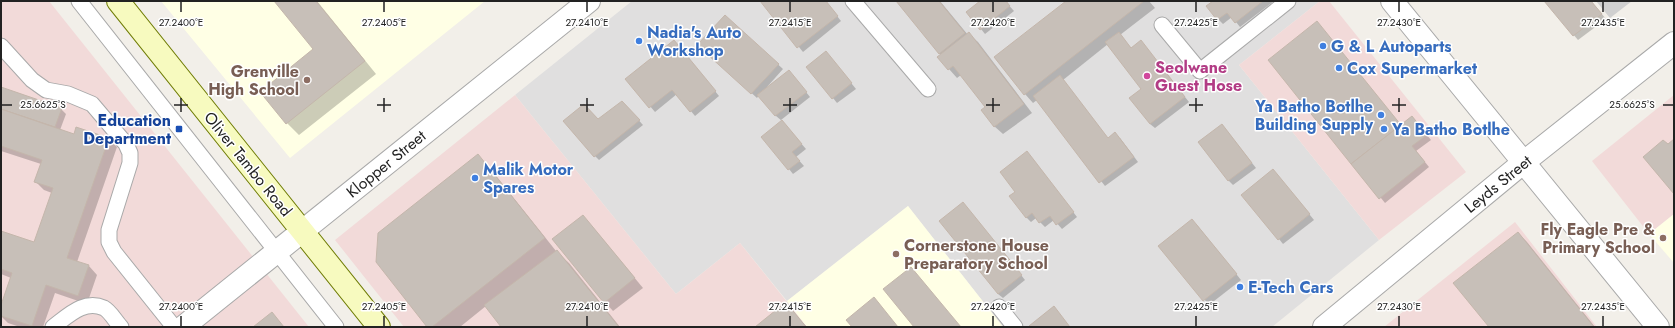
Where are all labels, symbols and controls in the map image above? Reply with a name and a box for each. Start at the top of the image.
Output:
text: 27.2400°E [159,15,203,30]
text: 27.2405°E [362,15,406,30]
text: 27.2410°E [565,15,609,30]
text: 27.2415°E [769,15,811,30]
text: 27.2420°E [971,15,1015,30]
text: 27.2425°E [1174,15,1218,30]
text: 27.2430°E [1377,15,1421,30]
text: 27.2435°E [1581,15,1625,30]
place label: Nadia's Auto Workshop [647,21,741,62]
place label: G & L Autoparts [1331,35,1452,58]
marker: Nadia's Auto Workshop [634,36,644,46]
marker: G & L Autoparts [1318,41,1328,51]
place label: Seolwane Guest Hose [1155,56,1242,97]
place label: Cox Supermarket [1347,57,1478,80]
place label: Grenville High School [208,60,299,101]
marker: Cox Supermarket [1334,63,1344,73]
marker: Seolwane Guest Hose [1142,71,1152,81]
marker: Grenville High School [302,75,312,85]
place label: Ya Batho Botlhe Building Supply [1254,95,1374,136]
text: 25.6625°S [20,97,66,112]
text: 25.6625°S [1609,97,1655,112]
street label: Oliver Tambo Road [198,107,298,221]
place label: Education Department [83,109,172,150]
marker: Ya Batho Botlhe Building Supply [1376,110,1386,120]
place label: Ya Batho Botlhe [1391,118,1510,141]
marker: Education Department [174,124,184,134]
marker: Ya Batho Botlhe [1379,124,1389,134]
street label: Klopper Street [341,125,431,203]
street label: Leyds Street [1459,150,1537,218]
place label: Malik Motor Spares [483,158,574,199]
marker: Malik Motor Spares [470,173,480,183]
place label: Fly Eagle Pre & Primary School [1540,218,1655,259]
marker: Fly Eagle Pre & Primary School [1658,233,1668,243]
place label: Cornerstone House Preparatory School [904,234,1049,275]
marker: Cornerstone House Preparatory School [891,249,901,259]
place label: E-Tech Cars [1248,276,1333,299]
marker: E-Tech Cars [1235,282,1245,292]
text: 27.2400°E [159,299,203,314]
text: 27.2405°E [362,299,406,314]
text: 27.2410°E [565,299,609,314]
text: 27.2415°E [769,299,811,314]
text: 27.2420°E [971,299,1015,314]
text: 27.2425°E [1174,299,1218,314]
text: 27.2430°E [1377,299,1421,314]
text: 27.2435°E [1581,299,1625,314]

